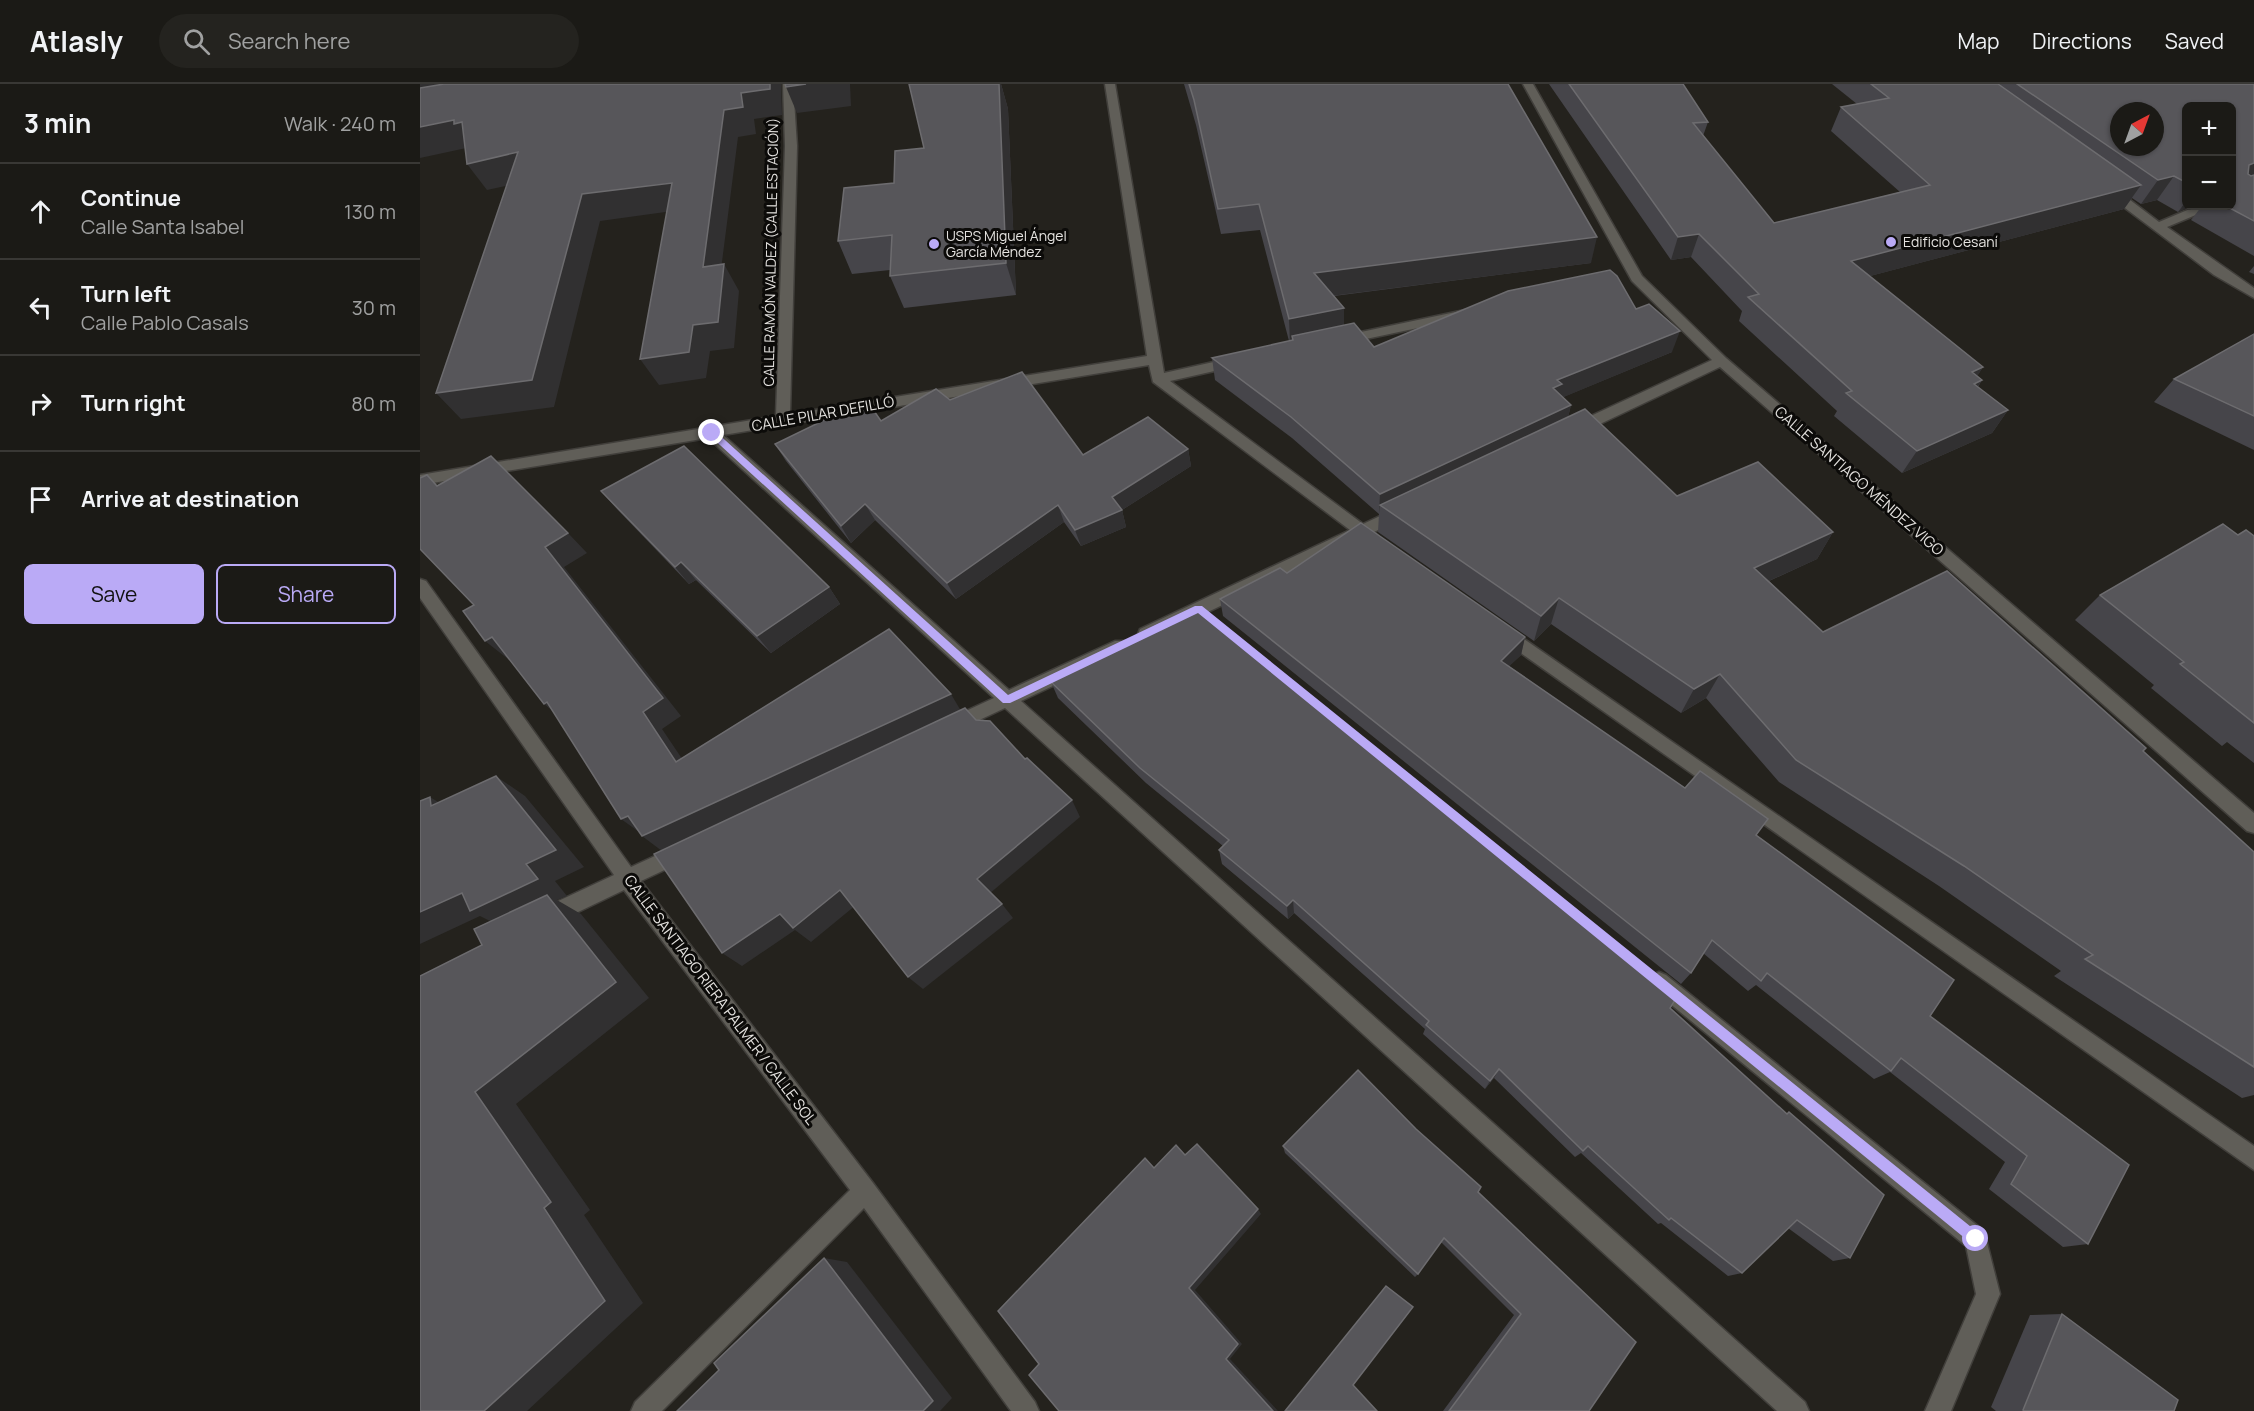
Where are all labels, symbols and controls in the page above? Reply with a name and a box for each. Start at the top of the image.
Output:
search box [159,14,579,68]
text: Atlasly [30,22,123,60]
icon: search [180,25,213,58]
text: Search here [228,26,350,56]
text: Map [1958,27,1999,55]
text: Directions [2032,27,2132,55]
text: Saved [2165,27,2224,55]
north arrow [2110,102,2164,156]
map controls [2182,102,2236,210]
button: + [2182,102,2236,156]
text: 3 min [24,105,91,141]
text: Walk · 240 m [284,110,396,137]
street label: CALLE RAMÓN VALDEZ (CALLE ESTACIÓN) [759,117,782,387]
button: − [2182,156,2236,210]
text: Continue [81,183,181,213]
icon: ahead [24,195,57,228]
text: 130 m [344,198,396,225]
text: Calle Santa Isabel [81,213,244,240]
place label: USPS Miguel Ángel García Méndez [946,226,1067,261]
place label: Edificio Cesaní [1903,232,1998,251]
marker: Edificio Cesaní [1884,235,1898,249]
marker: USPS Miguel Ángel García Méndez [927,237,941,251]
text: Turn left [81,279,171,309]
icon: left [24,291,57,324]
text: 30 m [352,294,396,321]
text: Calle Pablo Casals [81,309,249,336]
icon: right [24,387,57,420]
text: Turn right [81,388,186,418]
text: 80 m [351,390,396,417]
street label: CALLE PILAR DEFILLÓ [750,391,896,436]
street label: CALLE SANTIAGO MÉNDEZ VIGO [1770,401,1949,560]
route end [698,419,724,445]
icon: arrive [24,483,57,516]
text: Arrive at destination [81,484,299,514]
button: Save [24,564,204,624]
button: Share [216,564,396,624]
street label: CALLE SANTIAGO RIERA PALMER / CALLE SOL [619,870,822,1129]
route start [1962,1225,1988,1251]

